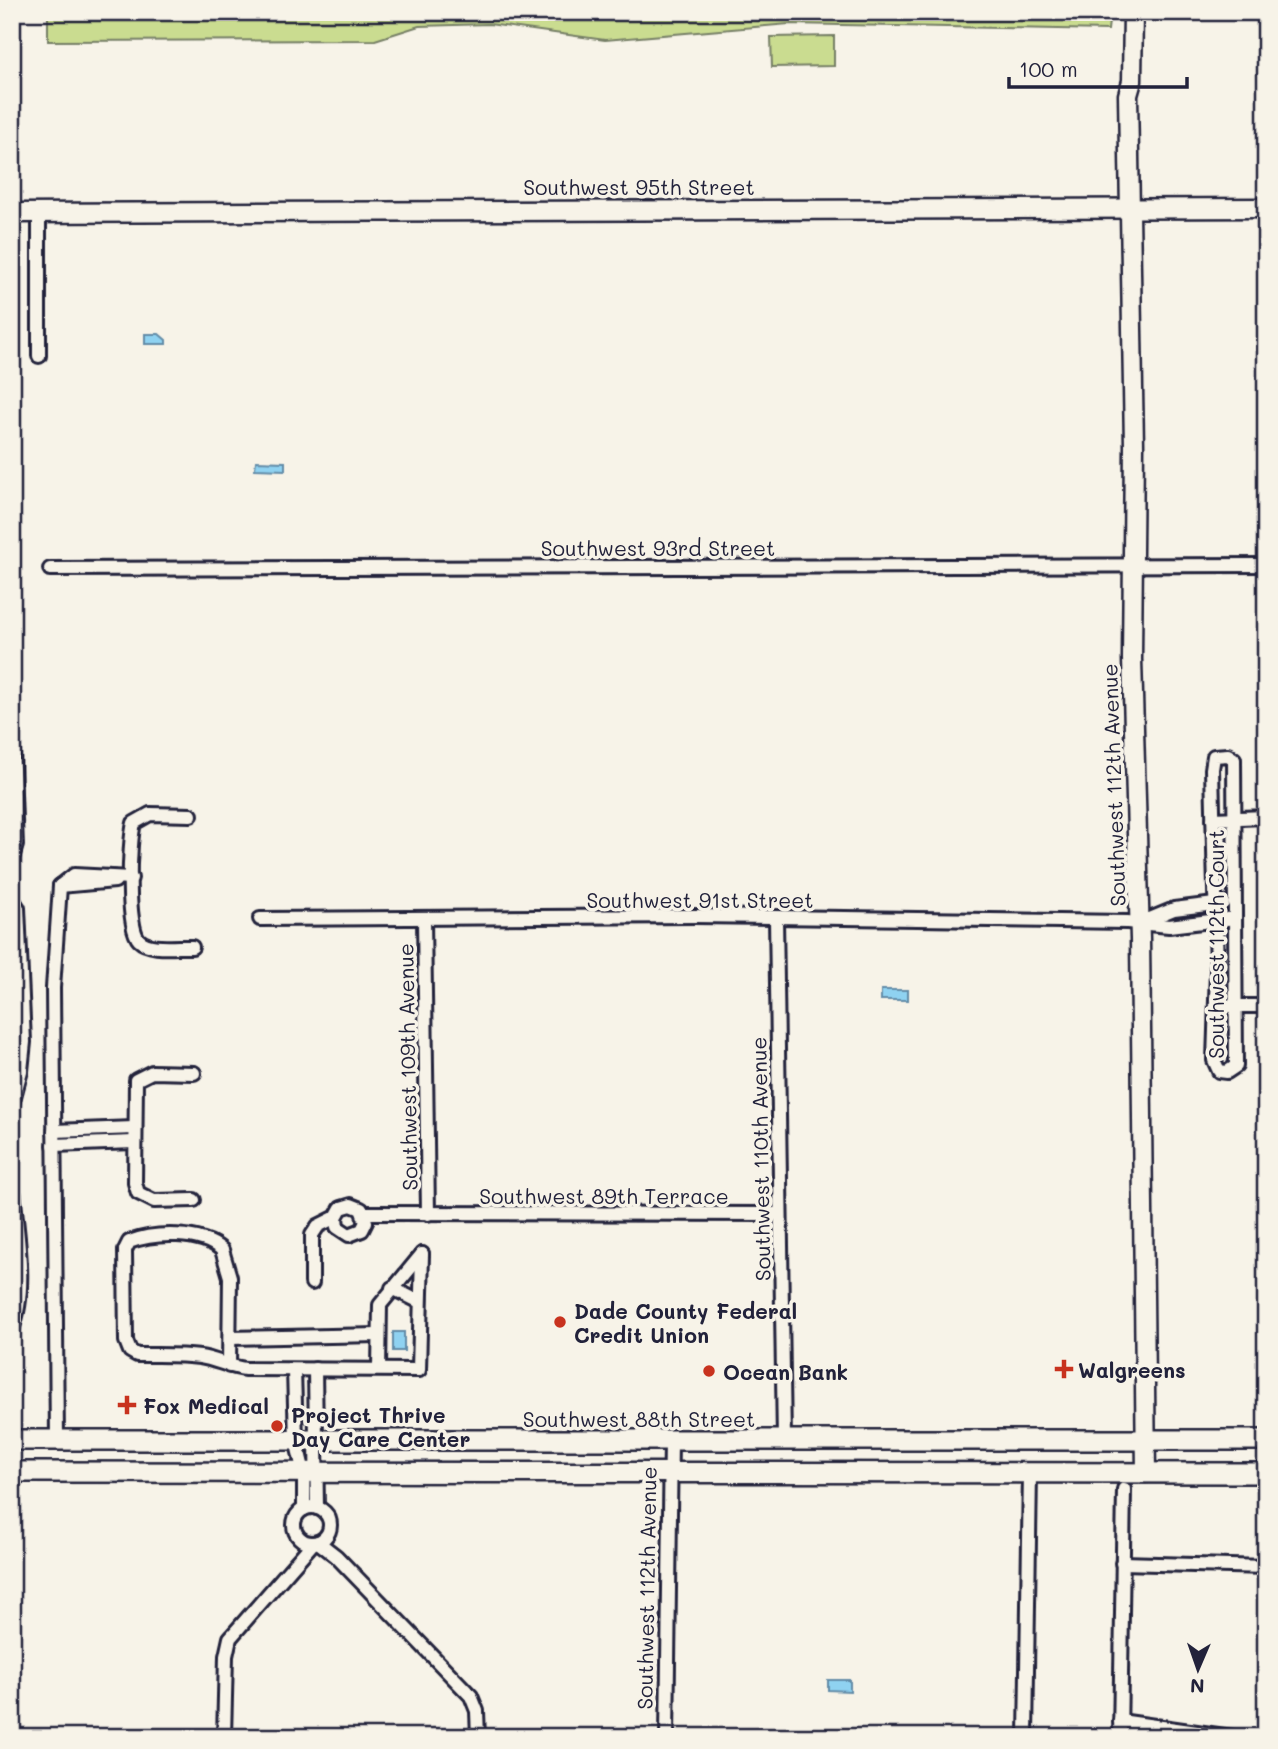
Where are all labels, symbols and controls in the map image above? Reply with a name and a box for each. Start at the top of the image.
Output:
scale bar [1009,46,1187,90]
text: 100 m [1019,55,1078,82]
street label: Southwest 95th Street [523,173,755,200]
street label: Southwest 93rd Street [541,534,775,561]
street label: Southwest 112th Avenue [1095,663,1131,907]
street label: Southwest 112th Court [1202,829,1229,1059]
street label: Southwest 91st Street [586,886,814,913]
street label: Southwest 109th Avenue [391,943,423,1191]
street label: Southwest 110th Avenue [744,1037,776,1281]
street label: Southwest 89th Terrace [479,1182,729,1209]
place label: Dade County Federal Credit Union [574,1297,797,1348]
marker: Dade County Federal Credit Union [552,1314,568,1330]
place label: Walgreens [1078,1356,1186,1383]
place label: Ocean Bank [723,1358,848,1385]
marker: Walgreens [1056,1361,1072,1377]
marker: Ocean Bank [701,1363,717,1379]
place label: Fox Medical [143,1392,269,1419]
marker: Fox Medical [117,1395,137,1415]
place label: Project Thrive Day Care Center [291,1401,470,1453]
street label: Southwest 88th Street [523,1405,755,1432]
marker: Project Thrive Day Care Center [269,1418,285,1434]
street label: Southwest 112th Avenue [630,1466,662,1710]
north arrow [1162,1634,1232,1704]
text: N [1190,1674,1205,1699]

